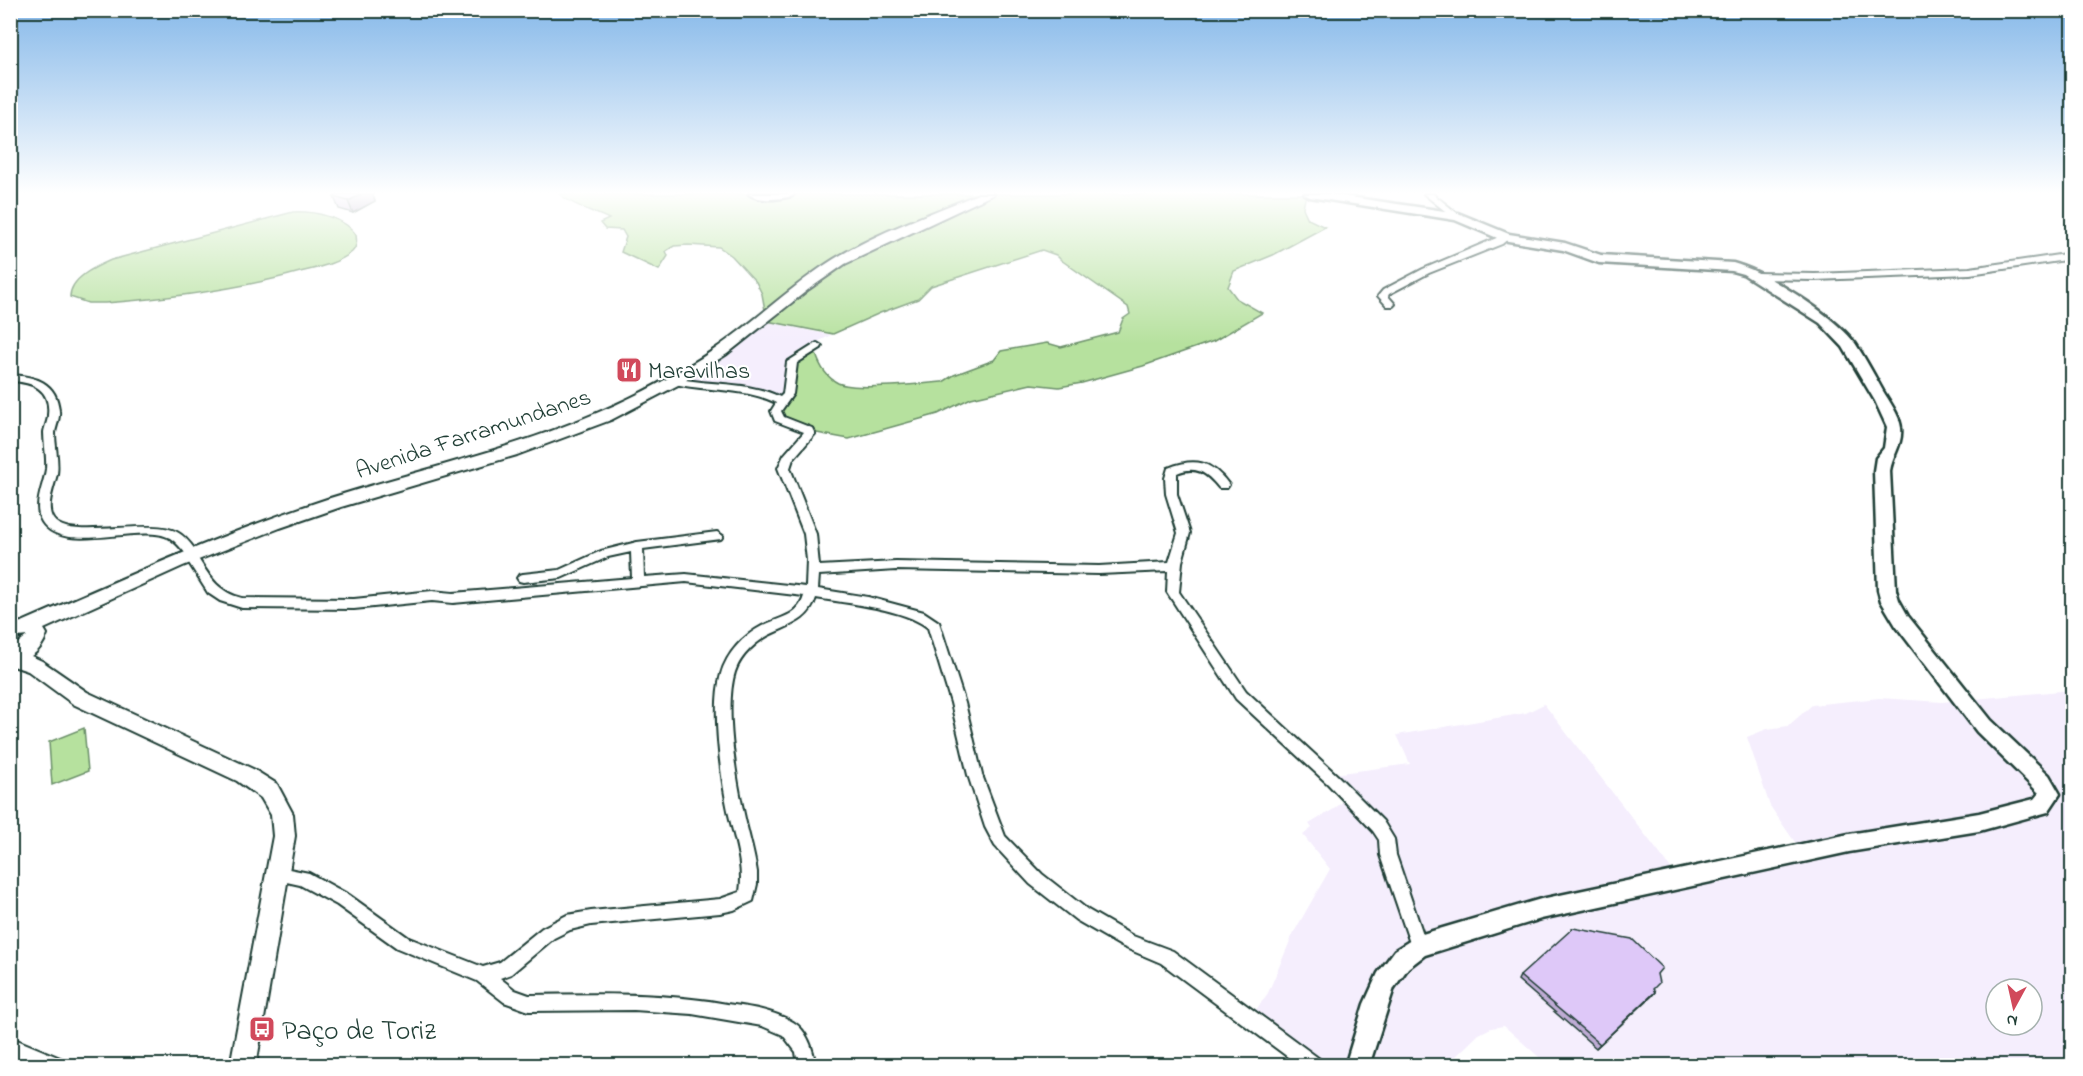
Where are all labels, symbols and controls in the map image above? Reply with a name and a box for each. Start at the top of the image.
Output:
restaurant icon: Maravilhas [614,355,644,385]
place label: Maravilhas [648,355,750,390]
street label: Avenida Farramundanes [351,381,596,490]
north arrow [1984,977,2044,1037]
text: N [2005,1007,2019,1033]
place label: Paço de Toriz [282,1012,436,1053]
bus stop icon: Paço de Toriz [247,1014,277,1044]

